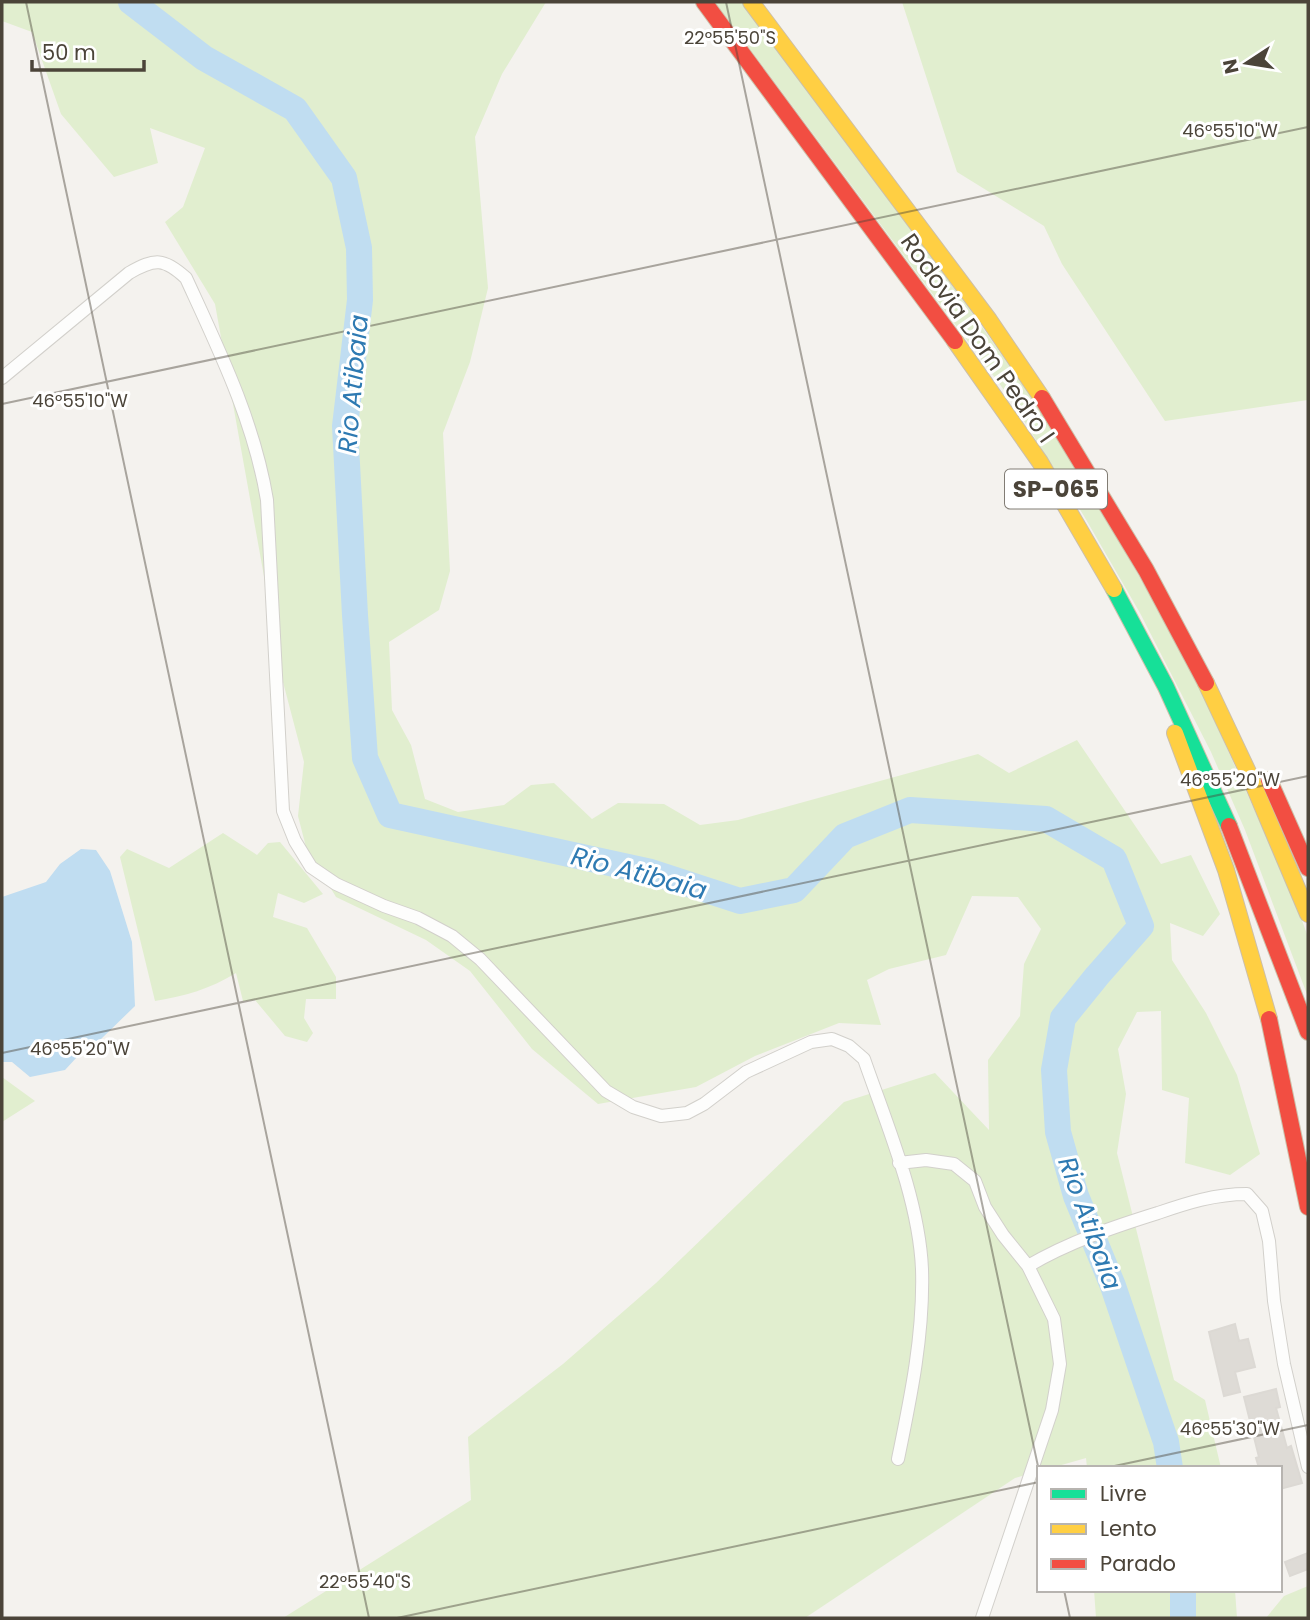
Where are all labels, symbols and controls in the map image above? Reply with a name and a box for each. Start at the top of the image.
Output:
text: 22°55'50"S [684,25,776,50]
scale bar [32,28,144,72]
north arrow [1212,28,1282,98]
text: 50 m [42,38,96,67]
text: N [1216,57,1246,76]
text: 46°55'10"W [1182,118,1278,143]
street label: Rodovia Dom Pedro I [893,227,1063,449]
water label: Rio Atibaia [329,313,377,455]
text: 46°55'10"W [32,388,128,413]
road number: SP-065 [1005,470,1107,509]
text: 46°55'20"W [1180,767,1280,792]
water label: Rio Atibaia [567,838,711,908]
text: 46°55'20"W [30,1036,130,1061]
water label: Rio Atibaia [1049,1151,1131,1295]
text: 46°55'30"W [1180,1416,1281,1441]
legend [1037,1466,1282,1592]
text: Livre [1100,1479,1147,1508]
text: Lento [1100,1514,1157,1543]
text: Parado [1100,1549,1176,1578]
text: 22°55'40"S [319,1569,411,1594]

